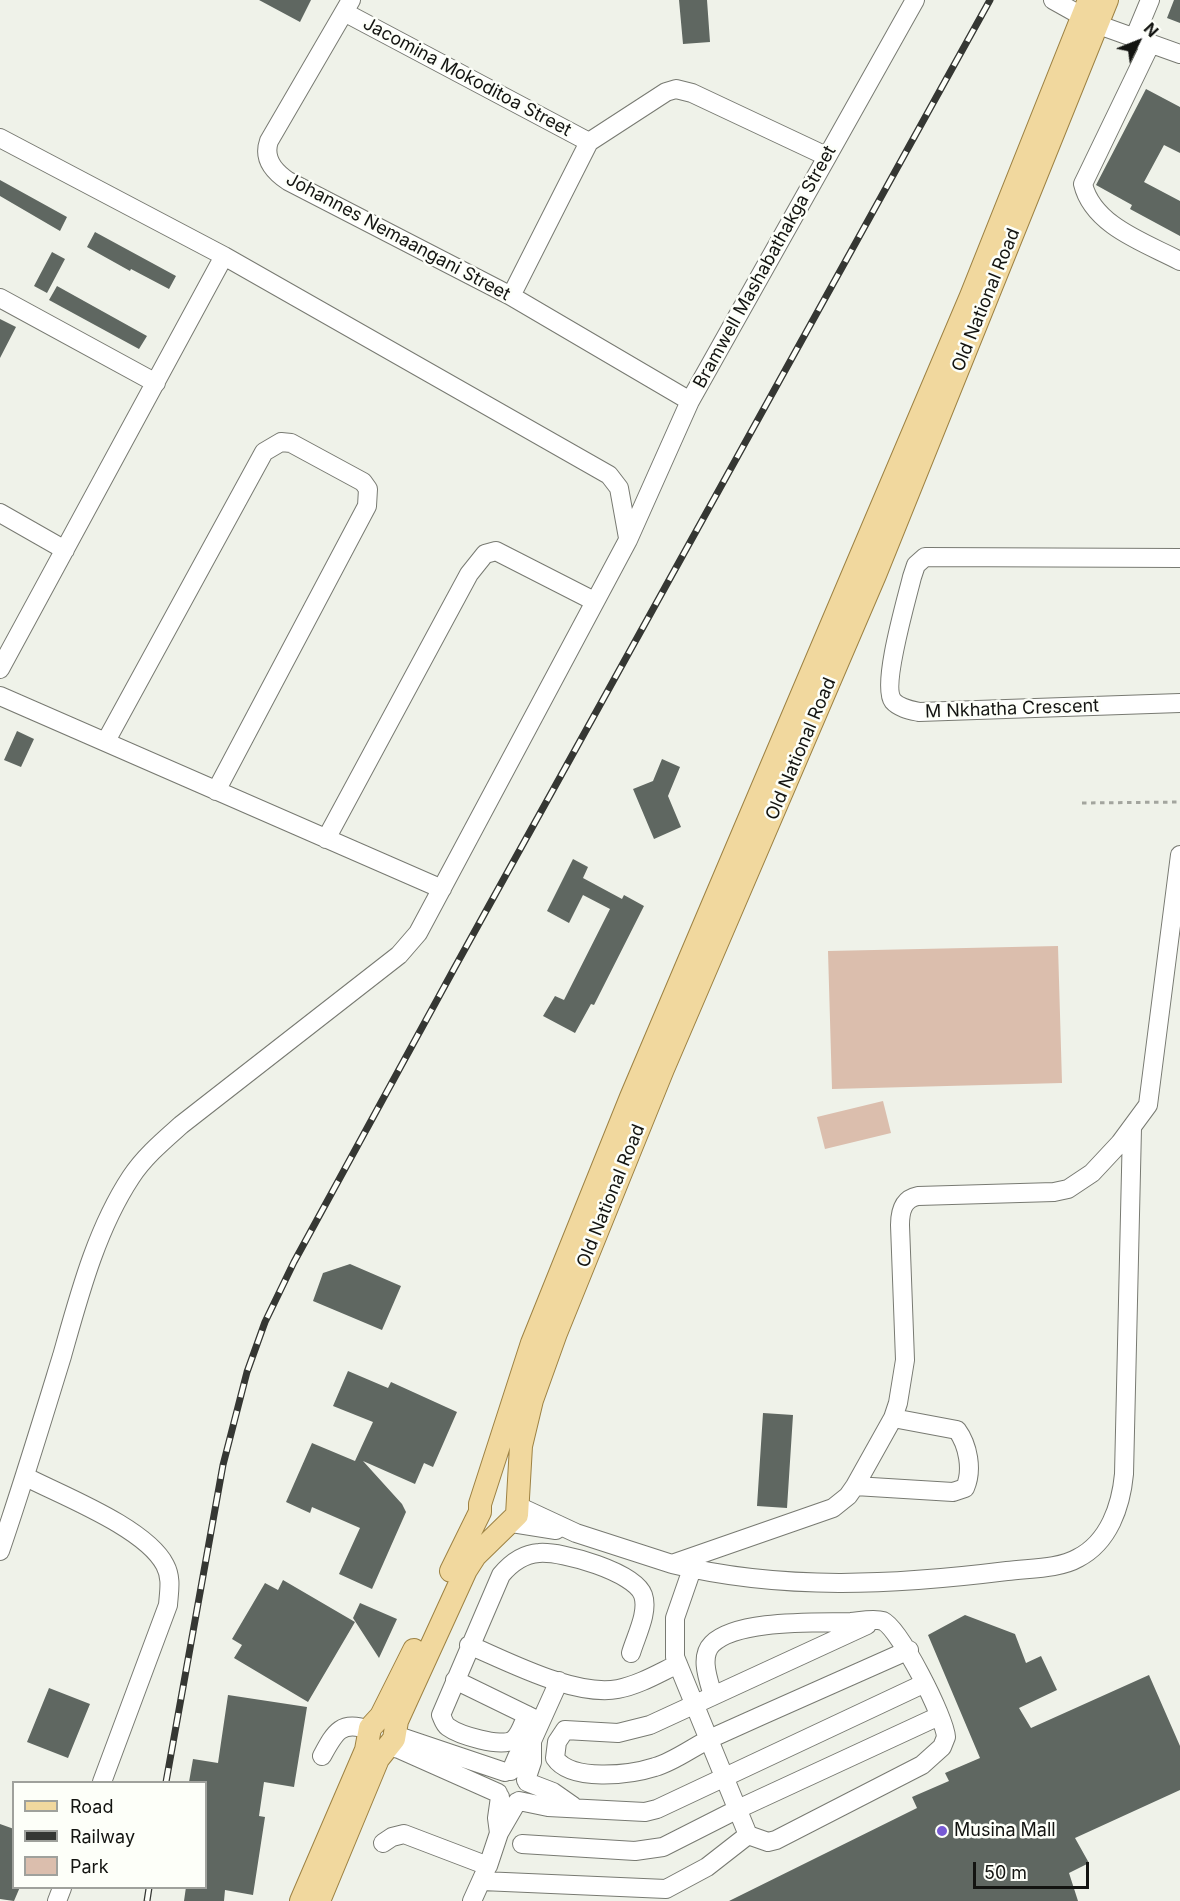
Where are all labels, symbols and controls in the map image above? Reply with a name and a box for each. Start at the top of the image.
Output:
north arrow [1108,12,1168,72]
street label: Jacomina Mokoditoa Street [359,13,575,141]
text: N [1140,18,1163,41]
street label: Bramwell Mashabathakga Street [689,142,841,392]
street label: Johannes Nemaangani Street [282,169,514,305]
street label: Old National Road [947,225,1025,375]
street label: Old National Road [761,675,841,823]
street label: M Nkhatha Crescent [925,695,1099,723]
street label: Old National Road [572,1121,650,1271]
legend [12,1781,207,1889]
text: Road [70,1796,113,1817]
place label: Musina Mall [954,1820,1056,1842]
marker: Musina Mall [935,1824,949,1838]
text: Railway [70,1826,135,1847]
scale bar [976,1850,1092,1888]
text: Park [70,1856,109,1877]
text: 50 m [984,1862,1027,1883]

